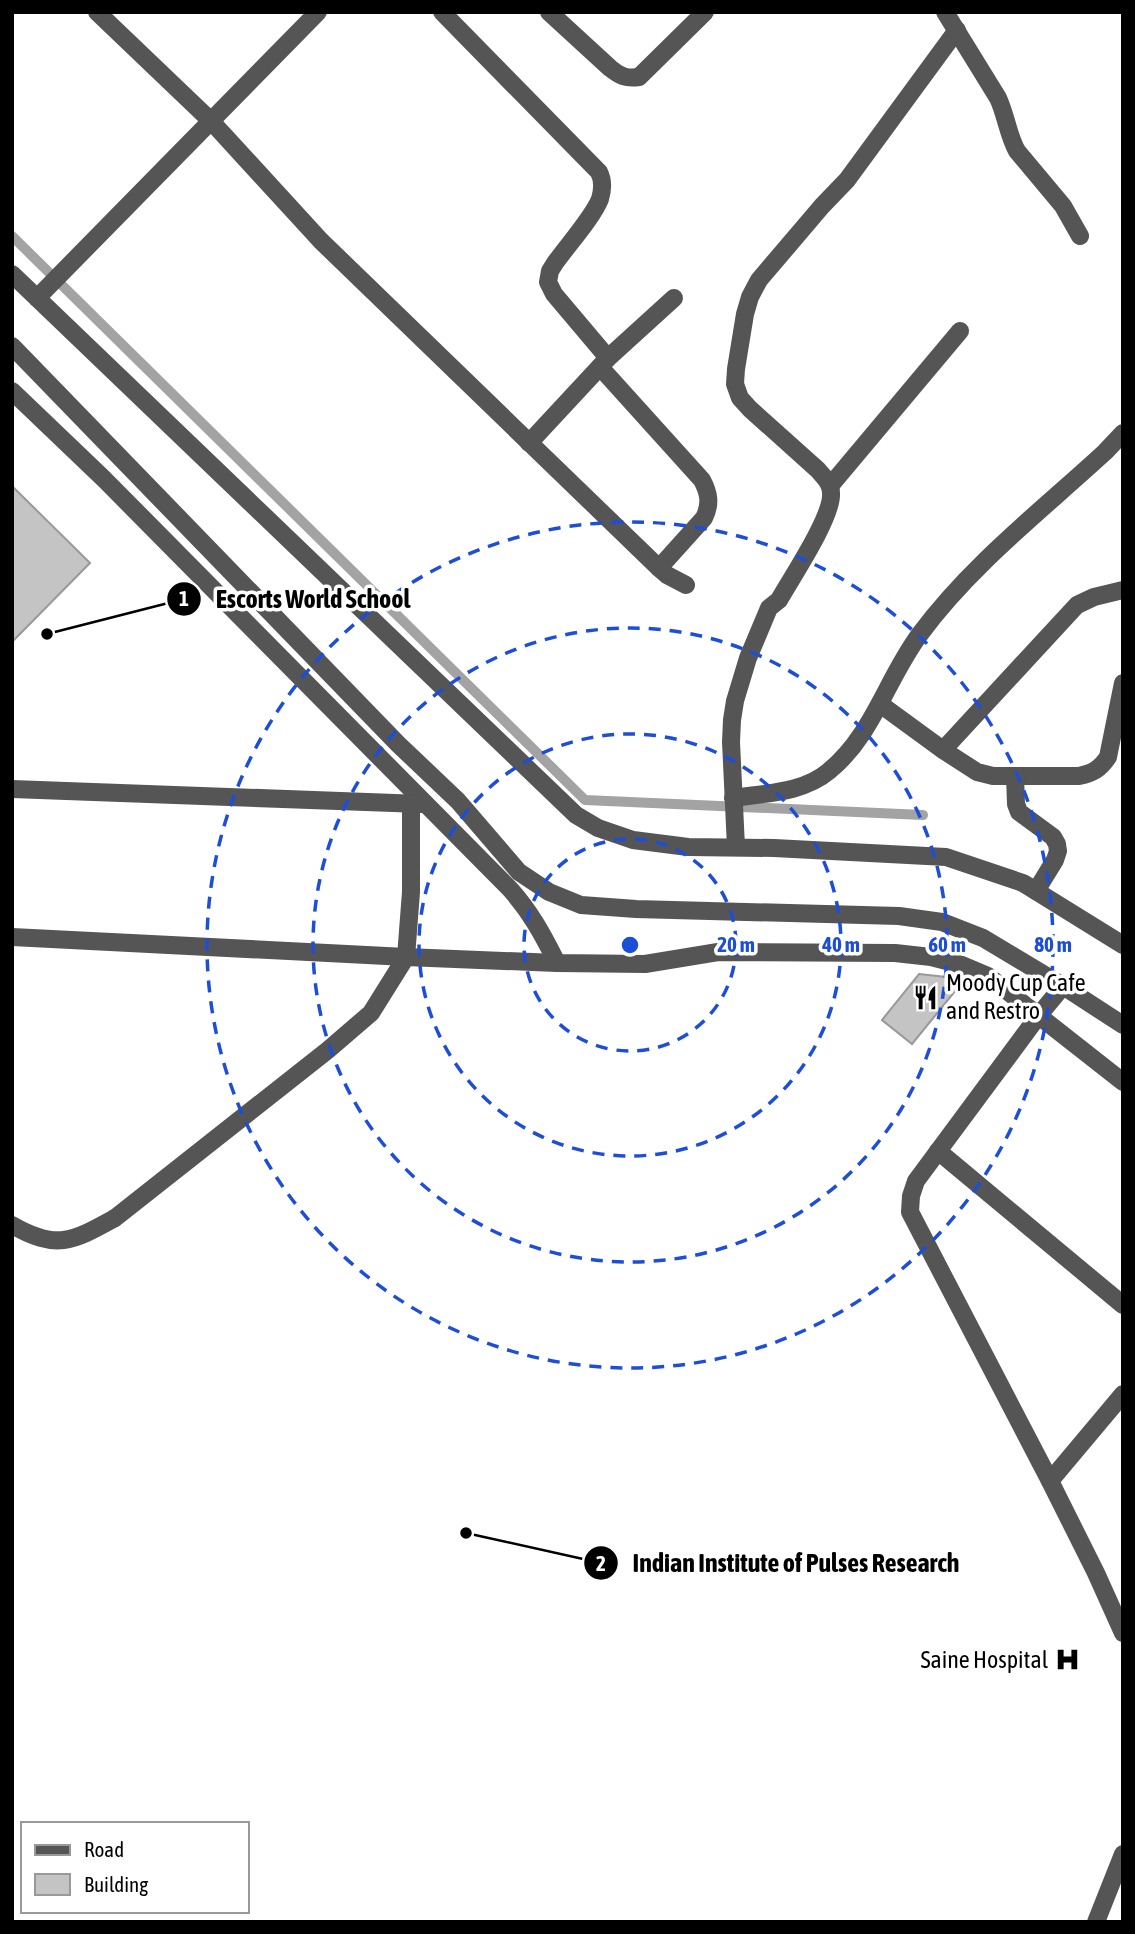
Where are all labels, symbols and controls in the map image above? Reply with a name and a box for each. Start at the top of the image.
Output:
callout: Escorts World School [167,575,424,622]
text: Escorts World School [216,584,411,614]
text: 1 [179,586,189,610]
text: 20 m [717,932,755,956]
text: 40 m [821,932,860,956]
text: 60 m [928,932,966,956]
text: 80 m [1034,932,1072,956]
centre of rings [618,933,642,957]
place label: Moody Cup Cafe and Restro [946,969,1086,1024]
restaurant icon: Moody Cup Cafe and Restro [912,983,940,1011]
callout: Indian Institute of Pulses Research [583,1540,973,1587]
text: Indian Institute of Pulses Research [633,1548,959,1578]
text: 2 [596,1551,606,1575]
place label: Saine Hospital [920,1646,1049,1673]
hospital icon: Saine Hospital [1054,1646,1082,1674]
legend [21,1822,248,1913]
text: Road [84,1837,124,1861]
text: Building [84,1872,148,1896]

